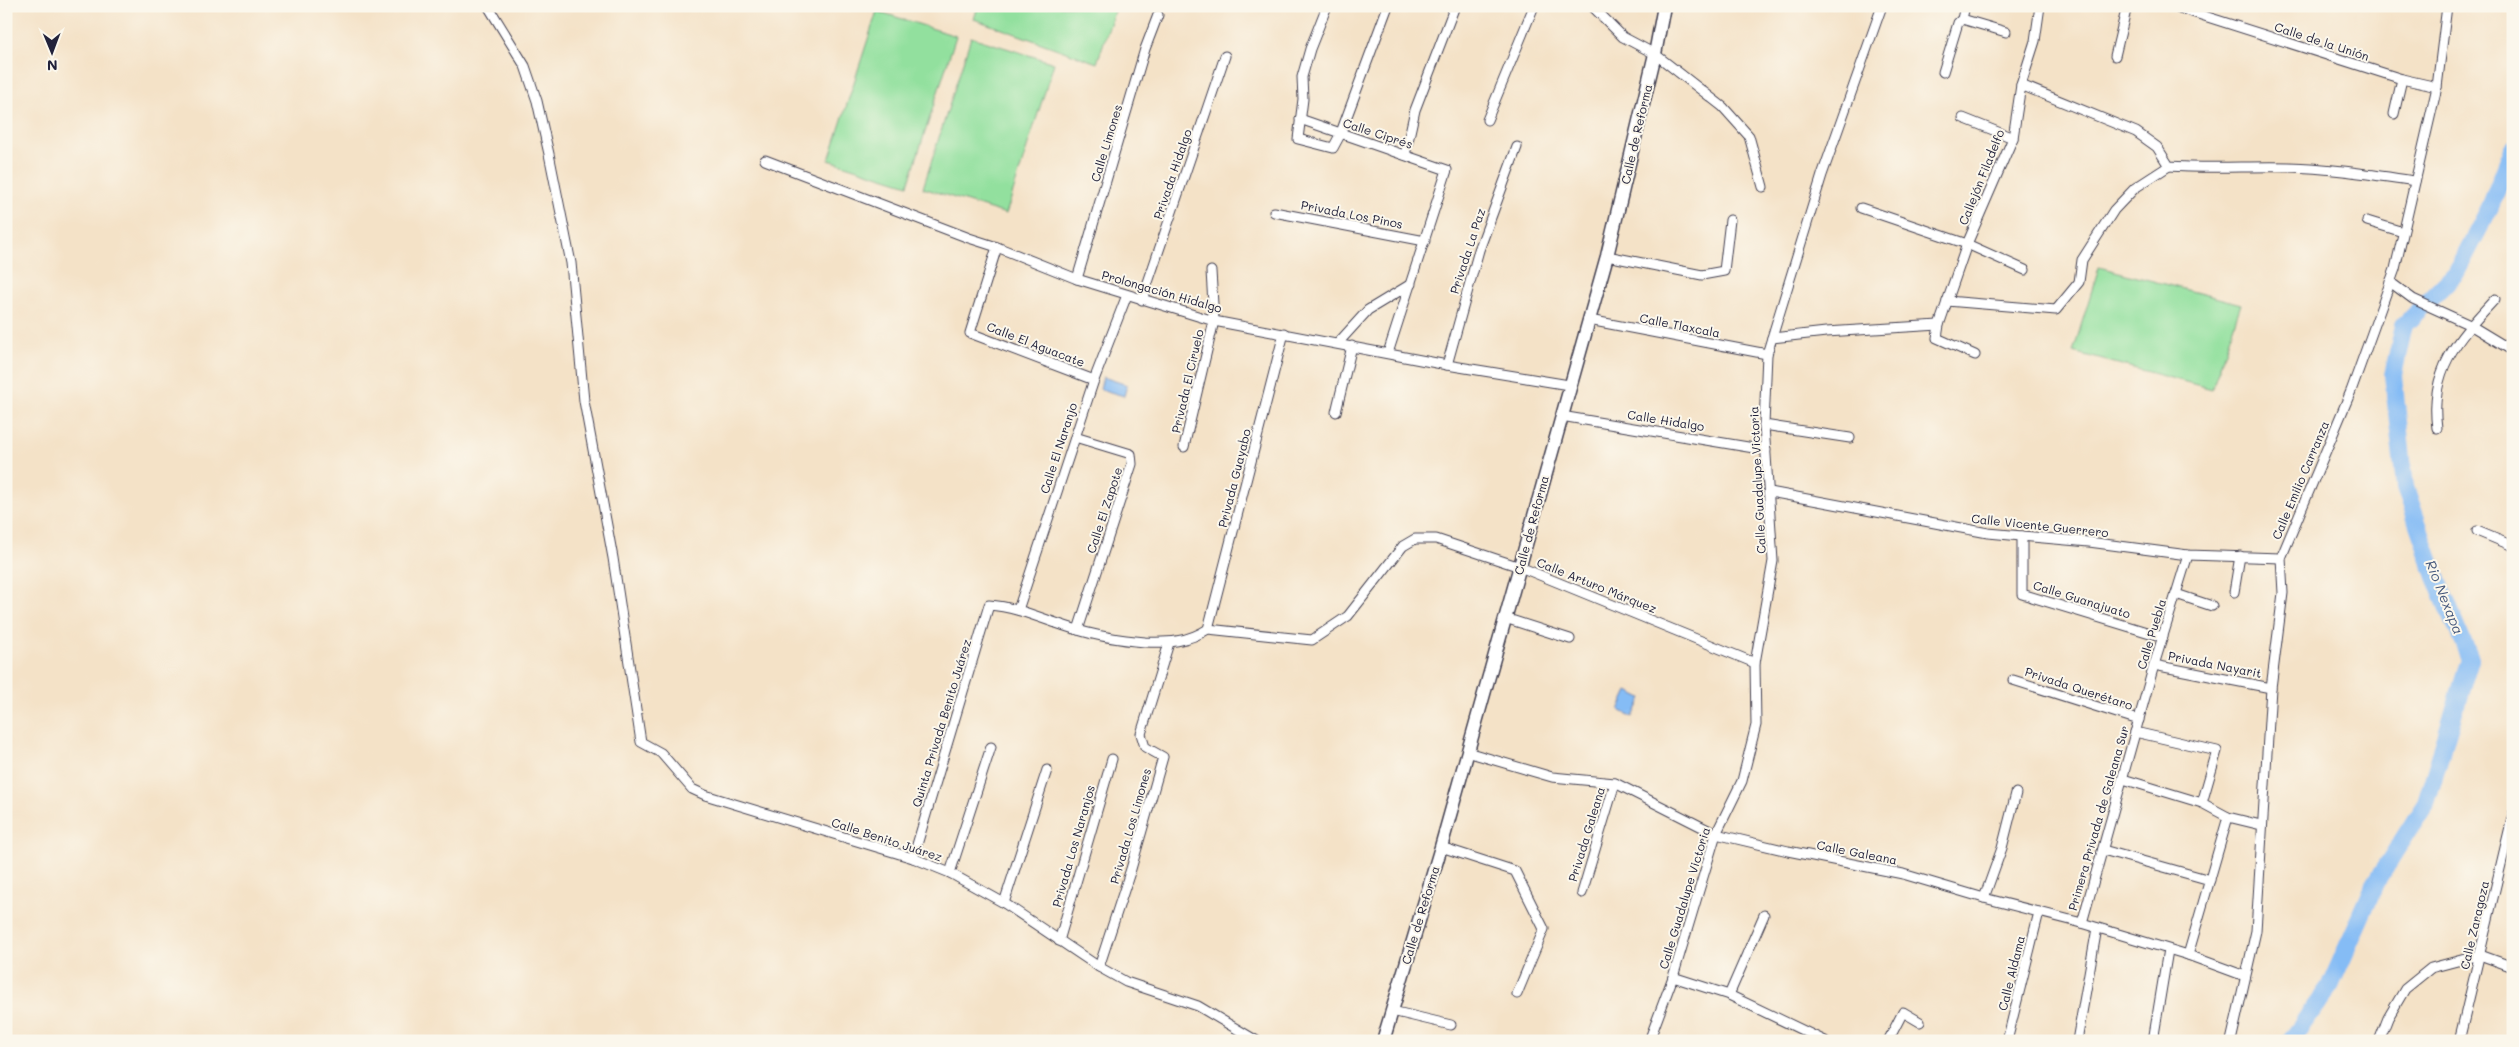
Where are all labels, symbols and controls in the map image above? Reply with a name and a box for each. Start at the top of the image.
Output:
street label: Calle de la Unión [2273,18,2371,64]
north arrow [28,28,78,78]
text: N [47,56,58,75]
street label: Calle de Reforma [1617,82,1655,186]
street label: Calle Limones [1087,102,1125,184]
street label: Calle Ciprés [1341,114,1415,152]
street label: Privada Hidalgo [1149,127,1195,221]
street label: Callejón Filadelfo [1955,127,2007,227]
street label: Privada Los Pinos [1300,196,1404,232]
street label: Privada La Paz [1446,206,1488,296]
street label: Prolongación Hidalgo [1100,266,1224,316]
street label: Calle Tlaxcala [1638,309,1722,341]
street label: Calle El Aguacate [985,318,1087,370]
street label: Privada El Ciruelo [1167,328,1207,434]
street label: Calle El Naranjo [1036,400,1080,496]
street label: Calle Hidalgo [1626,406,1706,434]
street label: Calle Guadalupe Victoria [1745,406,1769,554]
street label: Calle Emilio Carranza [2268,418,2332,542]
street label: Privada Guayabo [1214,427,1254,529]
street label: Calle El Zapote [1083,465,1125,555]
street label: Calle de Reforma [1510,474,1552,576]
street label: Calle Vicente Guerrero [1971,510,2109,540]
street label: Calle Arturo Márquez [1535,554,1660,616]
water label: Rio Nexapa [2422,557,2468,637]
street label: Calle Guanajuato [2031,577,2133,621]
street label: Calle Puebla [2133,597,2169,671]
street label: Quinta Privada Benito Juárez [908,637,974,809]
street label: Privada Nayarit [2167,647,2263,681]
street label: Privada Querétaro [2023,663,2135,713]
street label: Primera Privada de Galeana Sur [2064,724,2132,912]
street label: Privada Los Limones [1106,766,1154,886]
street label: Privada Los Naranjos [1048,783,1098,909]
street label: Privada Galeana [1564,785,1608,883]
street label: Calle Benito Juárez [830,814,945,865]
street label: Calle Guadalupe Victoria [1655,825,1713,971]
street label: Calle Galeana [1815,836,1899,868]
street label: Calle de Reforma [1397,864,1443,966]
street label: Calle Zaragoza [2456,879,2492,971]
street label: Calle Aldama [1994,934,2028,1012]

